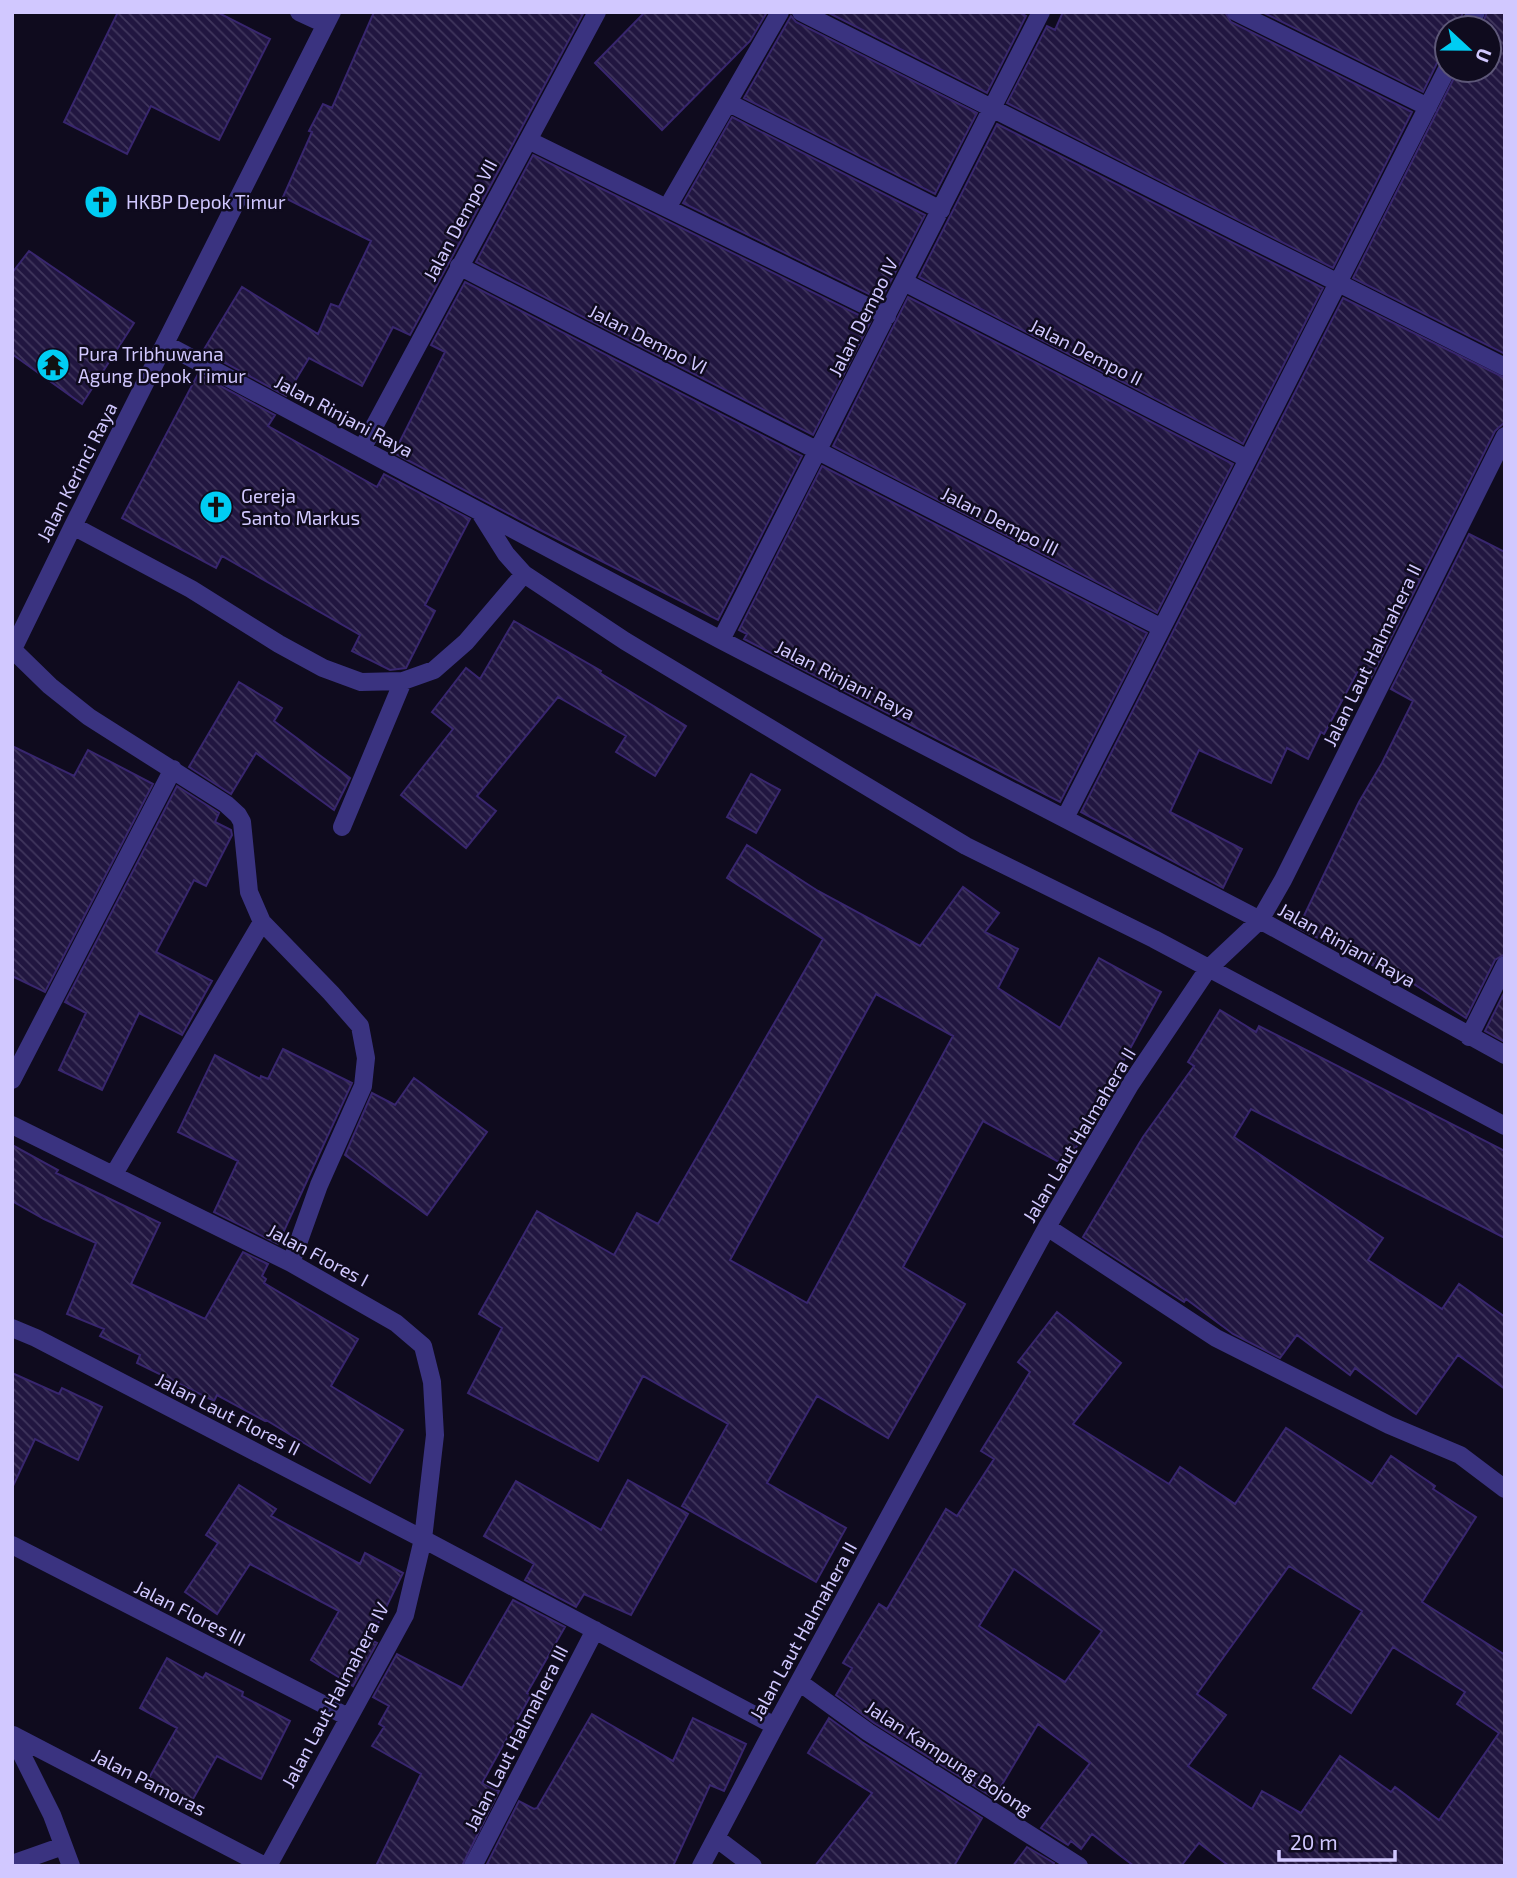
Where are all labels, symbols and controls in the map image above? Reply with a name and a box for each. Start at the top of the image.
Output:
north arrow [1433,14,1503,84]
text: U [1471,45,1497,66]
street label: Jalan Dempo VII [418,155,501,285]
church icon: HKBP Depok Timur [82,183,120,221]
place label: HKBP Depok Timur [126,190,286,213]
street label: Jalan Dempo IV [823,253,903,380]
street label: Jalan Dempo VI [585,299,711,378]
street label: Jalan Dempo II [1026,313,1147,390]
place label: Pura Tribhuwana Agung Depok Timur [78,342,246,387]
temple icon: Pura Tribhuwana Agung Depok Timur [34,346,72,384]
street label: Jalan Rinjani Raya [271,369,417,462]
street label: Jalan Kerinci Raya [31,398,122,545]
street label: Jalan Dempo III [938,481,1063,560]
place label: Gereja Santo Markus [241,484,360,529]
church icon: Gereja Santo Markus [197,488,235,526]
street label: Jalan Laut Halmahera II [1317,560,1426,750]
street label: Jalan Rinjani Raya [772,634,919,725]
street label: Jalan Rinjani Raya [1275,897,1420,992]
street label: Jalan Laut Halmahera II [1017,1043,1140,1226]
street label: Jalan Flores I [264,1218,373,1291]
street label: Jalan Laut Flores II [152,1367,304,1460]
street label: Jalan Laut Halmahera II [744,1538,861,1724]
street label: Jalan Flores III [131,1575,249,1650]
street label: Jalan Laut Halmahera IV [276,1598,393,1791]
street label: Jalan Laut Halmahera III [459,1641,572,1834]
street label: Jalan Kampung Bojong [862,1695,1037,1820]
street label: Jalan Pamoras [88,1743,210,1820]
scale bar [1279,1818,1394,1862]
text: 20 m [1290,1829,1338,1854]

